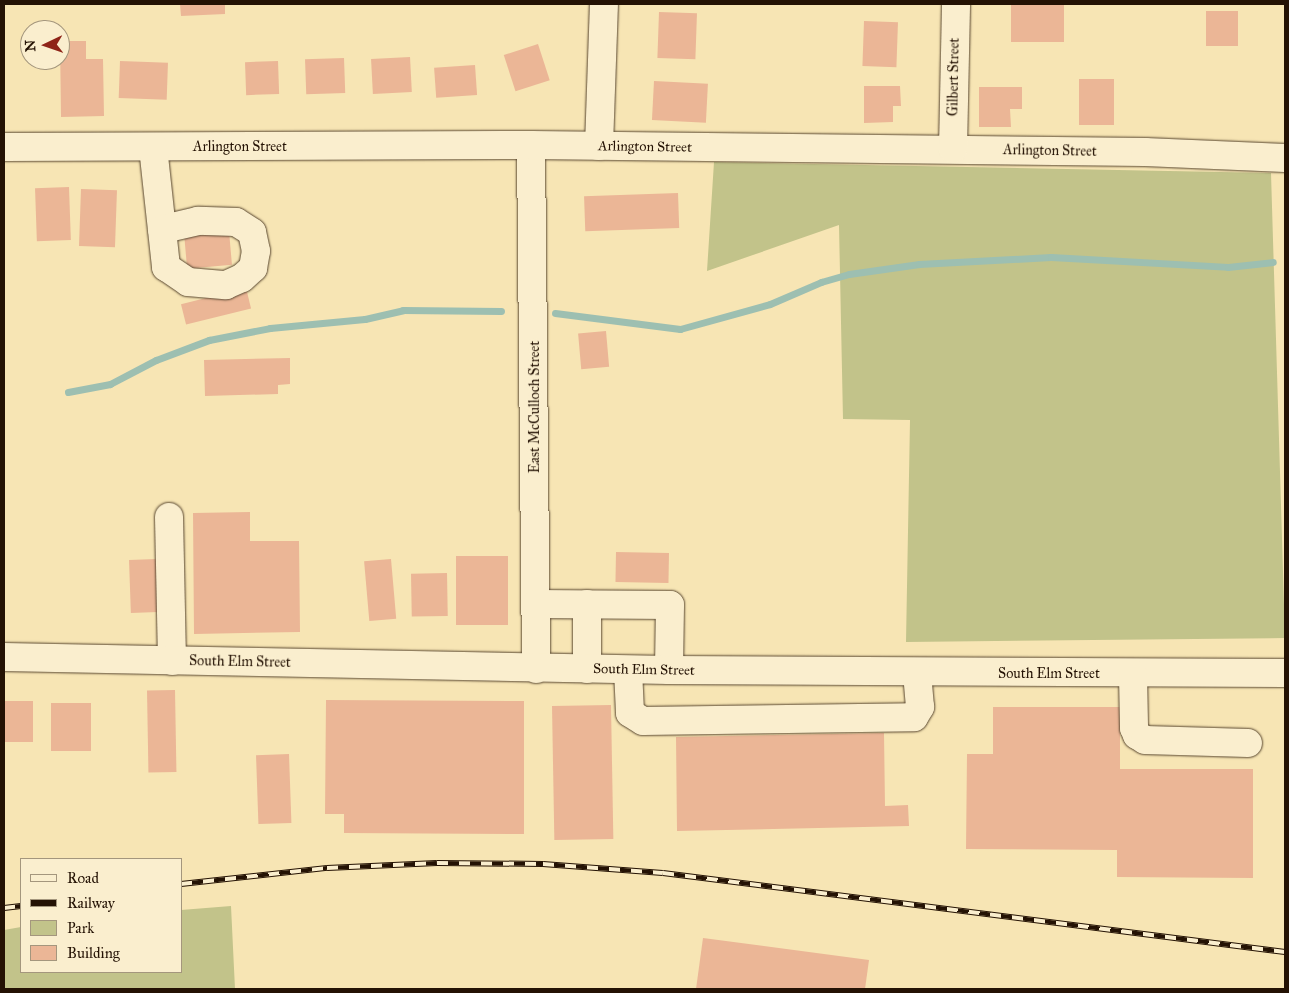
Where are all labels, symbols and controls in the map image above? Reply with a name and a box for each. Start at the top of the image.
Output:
north arrow [20,20,70,70]
street label: Gilbert Street [945,38,963,116]
text: N [22,39,39,52]
street label: Arlington Street [598,138,692,156]
street label: Arlington Street [193,139,287,155]
street label: Arlington Street [1003,142,1097,160]
street label: East McCulloch Street [527,341,543,473]
street label: South Elm Street [189,653,291,671]
street label: South Elm Street [593,661,695,679]
street label: South Elm Street [998,666,1100,682]
legend [20,858,182,973]
text: Road [67,869,99,887]
text: Railway [67,894,115,912]
text: Park [67,919,94,937]
text: Building [67,944,120,962]

